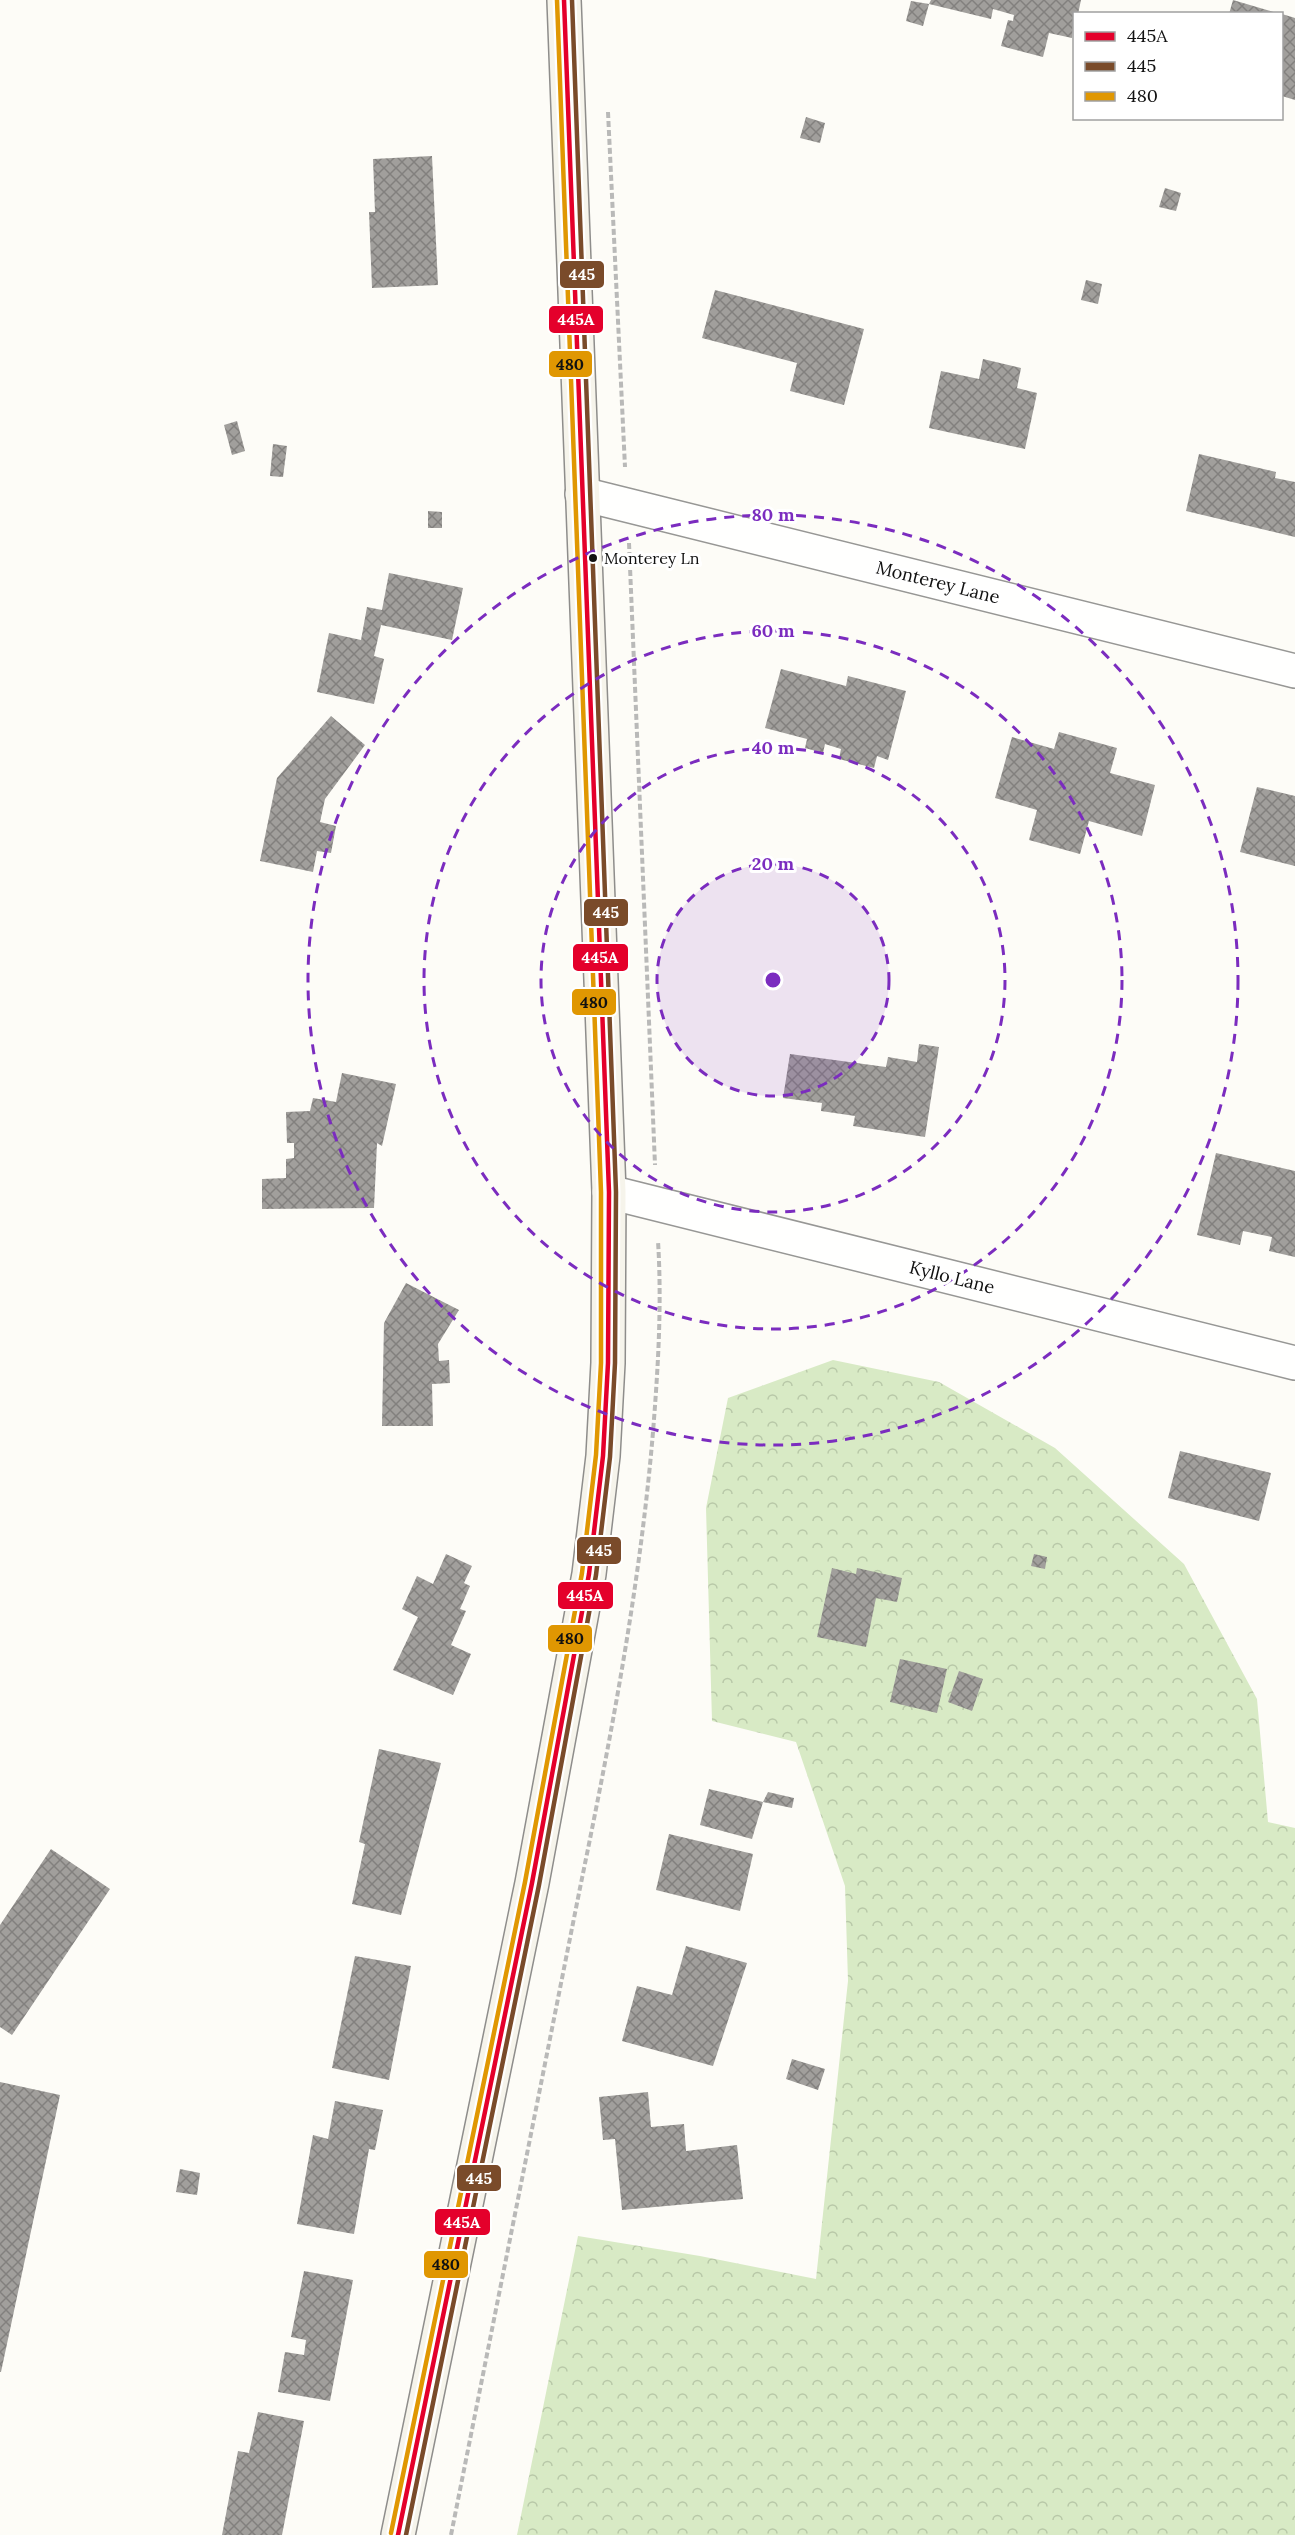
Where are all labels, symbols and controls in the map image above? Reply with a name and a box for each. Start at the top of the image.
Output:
legend [1073,12,1283,120]
text: 445A [1127,24,1168,47]
text: 445 [1127,54,1156,77]
text: 480 [1127,84,1158,107]
line badge: 445 [559,260,605,289]
text: 445 [569,264,596,284]
line badge: 445A [548,305,604,334]
text: 445A [558,309,595,329]
line badge: 480 [548,350,593,378]
text: 480 [556,354,584,374]
text: 80 m [751,503,795,526]
place label: Monterey Ln [604,548,700,568]
marker: Monterey Ln [587,552,599,564]
street label: Monterey Lane [874,556,1003,609]
text: 60 m [751,619,795,642]
text: 40 m [752,736,795,759]
text: 20 m [752,852,795,875]
line badge: 445 [583,898,629,927]
text: 445 [593,902,620,922]
line badge: 445A [572,943,629,972]
text: 445A [582,947,619,967]
centre of rings [763,970,783,990]
line badge: 480 [571,988,617,1016]
text: 480 [580,992,608,1012]
street label: Kyllo Lane [907,1255,997,1299]
line badge: 445 [576,1536,622,1565]
text: 445 [586,1540,613,1560]
line badge: 445A [557,1581,614,1610]
text: 445A [567,1585,604,1605]
line badge: 480 [547,1624,593,1653]
text: 480 [556,1628,584,1648]
line badge: 445 [456,2164,502,2192]
text: 445 [466,2168,493,2188]
line badge: 445A [434,2208,491,2236]
text: 445A [444,2212,481,2232]
line badge: 480 [423,2250,469,2279]
text: 480 [432,2254,460,2274]

